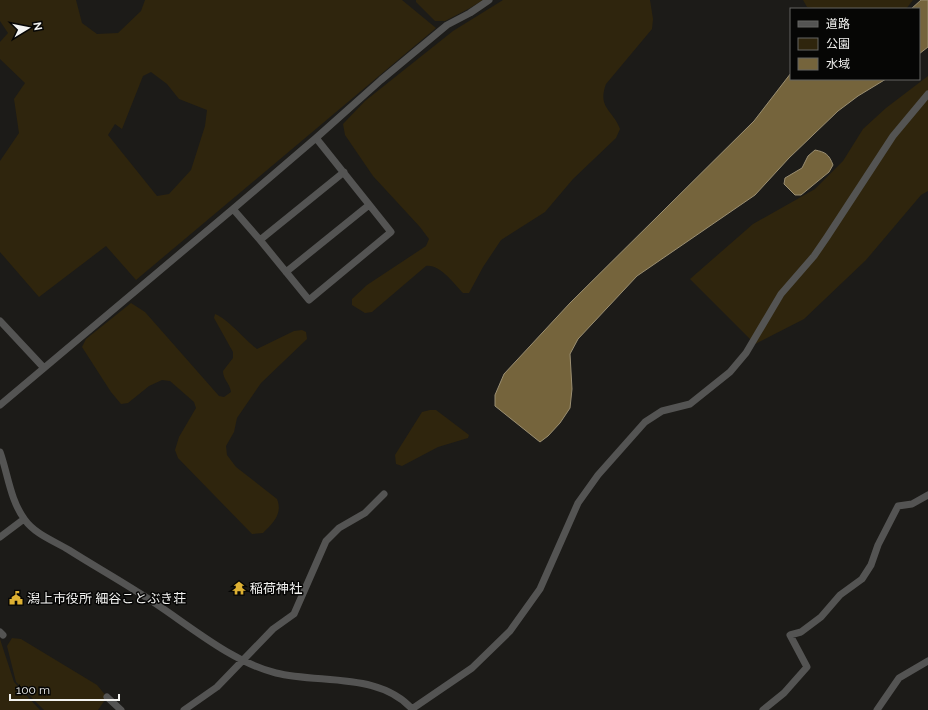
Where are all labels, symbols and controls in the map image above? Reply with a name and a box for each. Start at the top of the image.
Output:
north arrow [8,8,48,48]
legend [790,8,920,80]
text: 道路 [826,17,850,31]
text: N [30,21,44,32]
text: 公園 [826,37,850,51]
text: 水域 [826,57,850,71]
temple icon: 稲荷神社 [231,580,247,596]
place label: 稲荷神社 [250,581,302,596]
public building icon: 潟上市役所 細谷ことぶき荘 [8,590,24,606]
place label: 潟上市役所 細谷ことぶき荘 [27,591,186,606]
scale bar [10,676,119,702]
text: 100 m [16,683,50,697]

